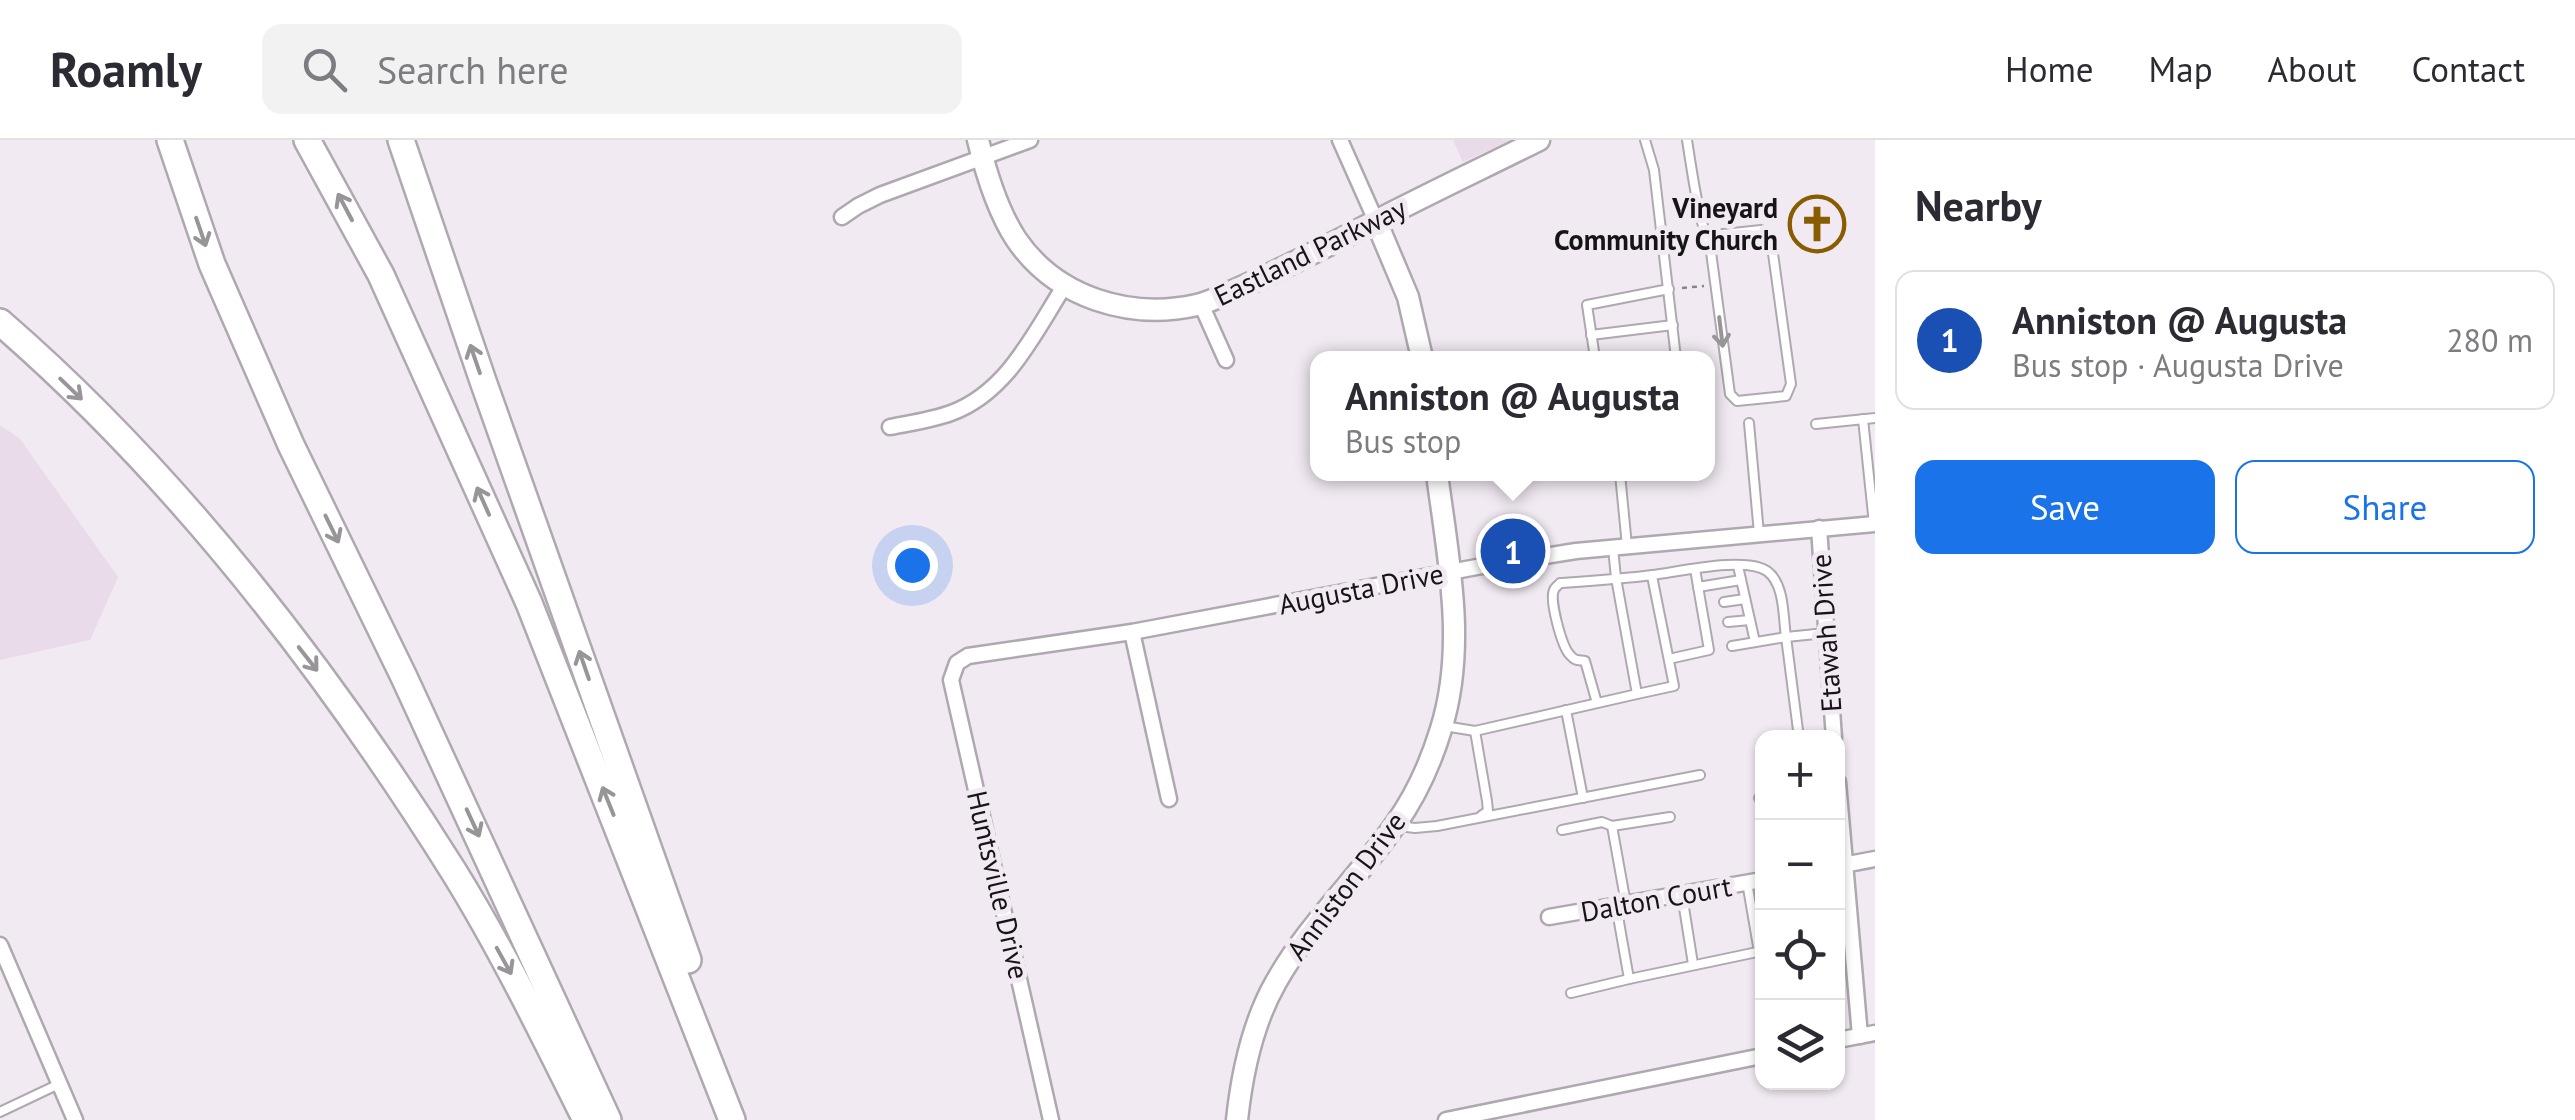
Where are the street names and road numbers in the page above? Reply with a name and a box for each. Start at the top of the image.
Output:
street label: Eastland Parkway [1208,189,1412,314]
street label: Etawah Drive [1802,553,1849,713]
street label: Augusta Drive [1275,554,1446,623]
street label: Huntsville Drive [959,787,1038,983]
street label: Anniston Drive [1278,804,1413,967]
street label: Dalton Court [1578,867,1735,930]

